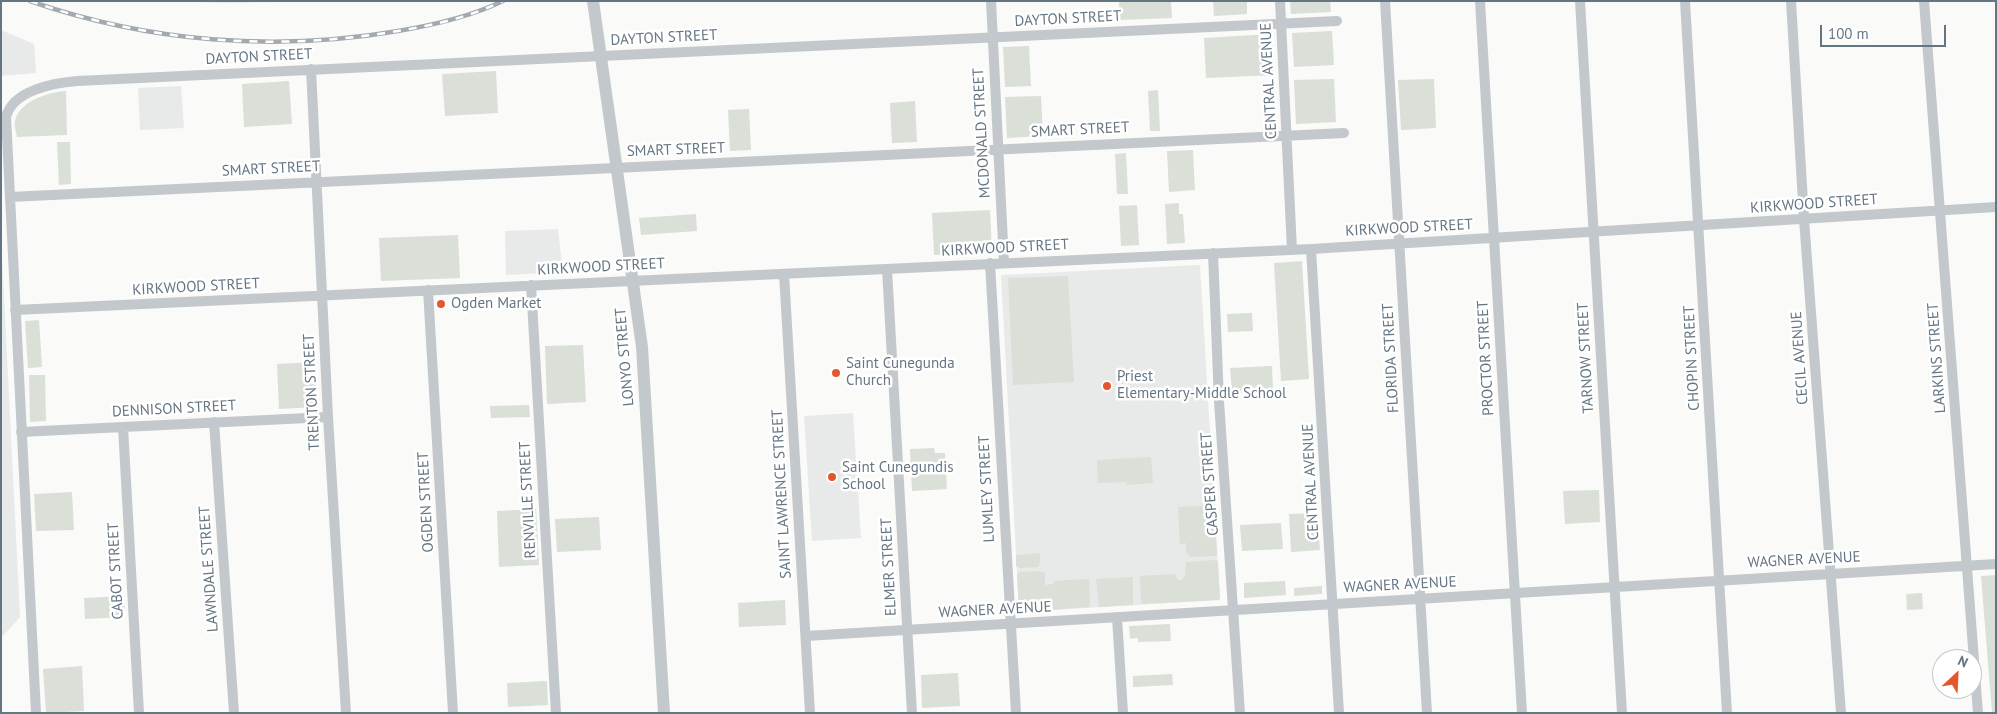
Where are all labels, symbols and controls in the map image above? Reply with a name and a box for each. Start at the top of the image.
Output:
street label: DAYTON STREET [1014,7,1122,31]
scale bar [1822,15,1948,47]
street label: CENTRAL AVENUE [1257,22,1281,140]
text: 100 m [1828,24,1869,43]
street label: DAYTON STREET [610,26,718,50]
street label: DAYTON STREET [205,45,313,69]
street label: MCDONALD STREET [970,67,994,199]
street label: SMART STREET [1030,118,1130,142]
street label: SMART STREET [626,139,726,161]
street label: SMART STREET [221,157,321,181]
street label: KIRKWOOD STREET [1750,191,1878,217]
street label: KIRKWOOD STREET [1345,216,1473,240]
street label: KIRKWOOD STREET [941,236,1069,260]
street label: KIRKWOOD STREET [537,255,665,279]
street label: KIRKWOOD STREET [132,275,260,299]
place label: Ogden Market [451,295,541,313]
marker: Ogden Market [435,298,447,310]
street label: PROCTOR STREET [1474,300,1498,416]
street label: TARNOW STREET [1574,302,1598,414]
street label: LARKINS STREET [1924,302,1950,414]
street label: FLORIDA STREET [1379,303,1403,413]
street label: CHOPIN STREET [1680,305,1704,411]
street label: LONYO STREET [612,307,638,407]
street label: CECIL AVENUE [1788,311,1812,405]
street label: TRENTON STREET [300,333,324,451]
place label: Saint Cunegunda Church [846,355,955,390]
marker: Saint Cunegunda Church [830,367,842,379]
place label: Priest Elementary‑Middle School [1117,368,1286,403]
marker: Priest Elementary‑Middle School [1101,380,1113,392]
street label: DENNISON STREET [111,397,237,421]
street label: SAINT LAWRENCE STREET [769,409,795,579]
street label: CENTRAL AVENUE [1299,423,1323,541]
street label: CASPER STREET [1197,432,1223,536]
street label: LUMLEY STREET [975,435,999,543]
street label: RENVILLE STREET [516,441,540,559]
street label: OGDEN STREET [414,451,438,553]
place label: Saint Cunegundis School [842,459,954,494]
marker: Saint Cunegundis School [826,471,838,483]
street label: LAWNDALE STREET [196,505,222,633]
street label: ELMER STREET [877,517,901,617]
street label: CABOT STREET [104,522,128,620]
street label: WAGNER AVENUE [1747,548,1861,572]
street label: WAGNER AVENUE [1343,573,1457,597]
street label: WAGNER AVENUE [938,598,1052,622]
north arrow [1932,649,1982,699]
text: N [1955,651,1971,671]

